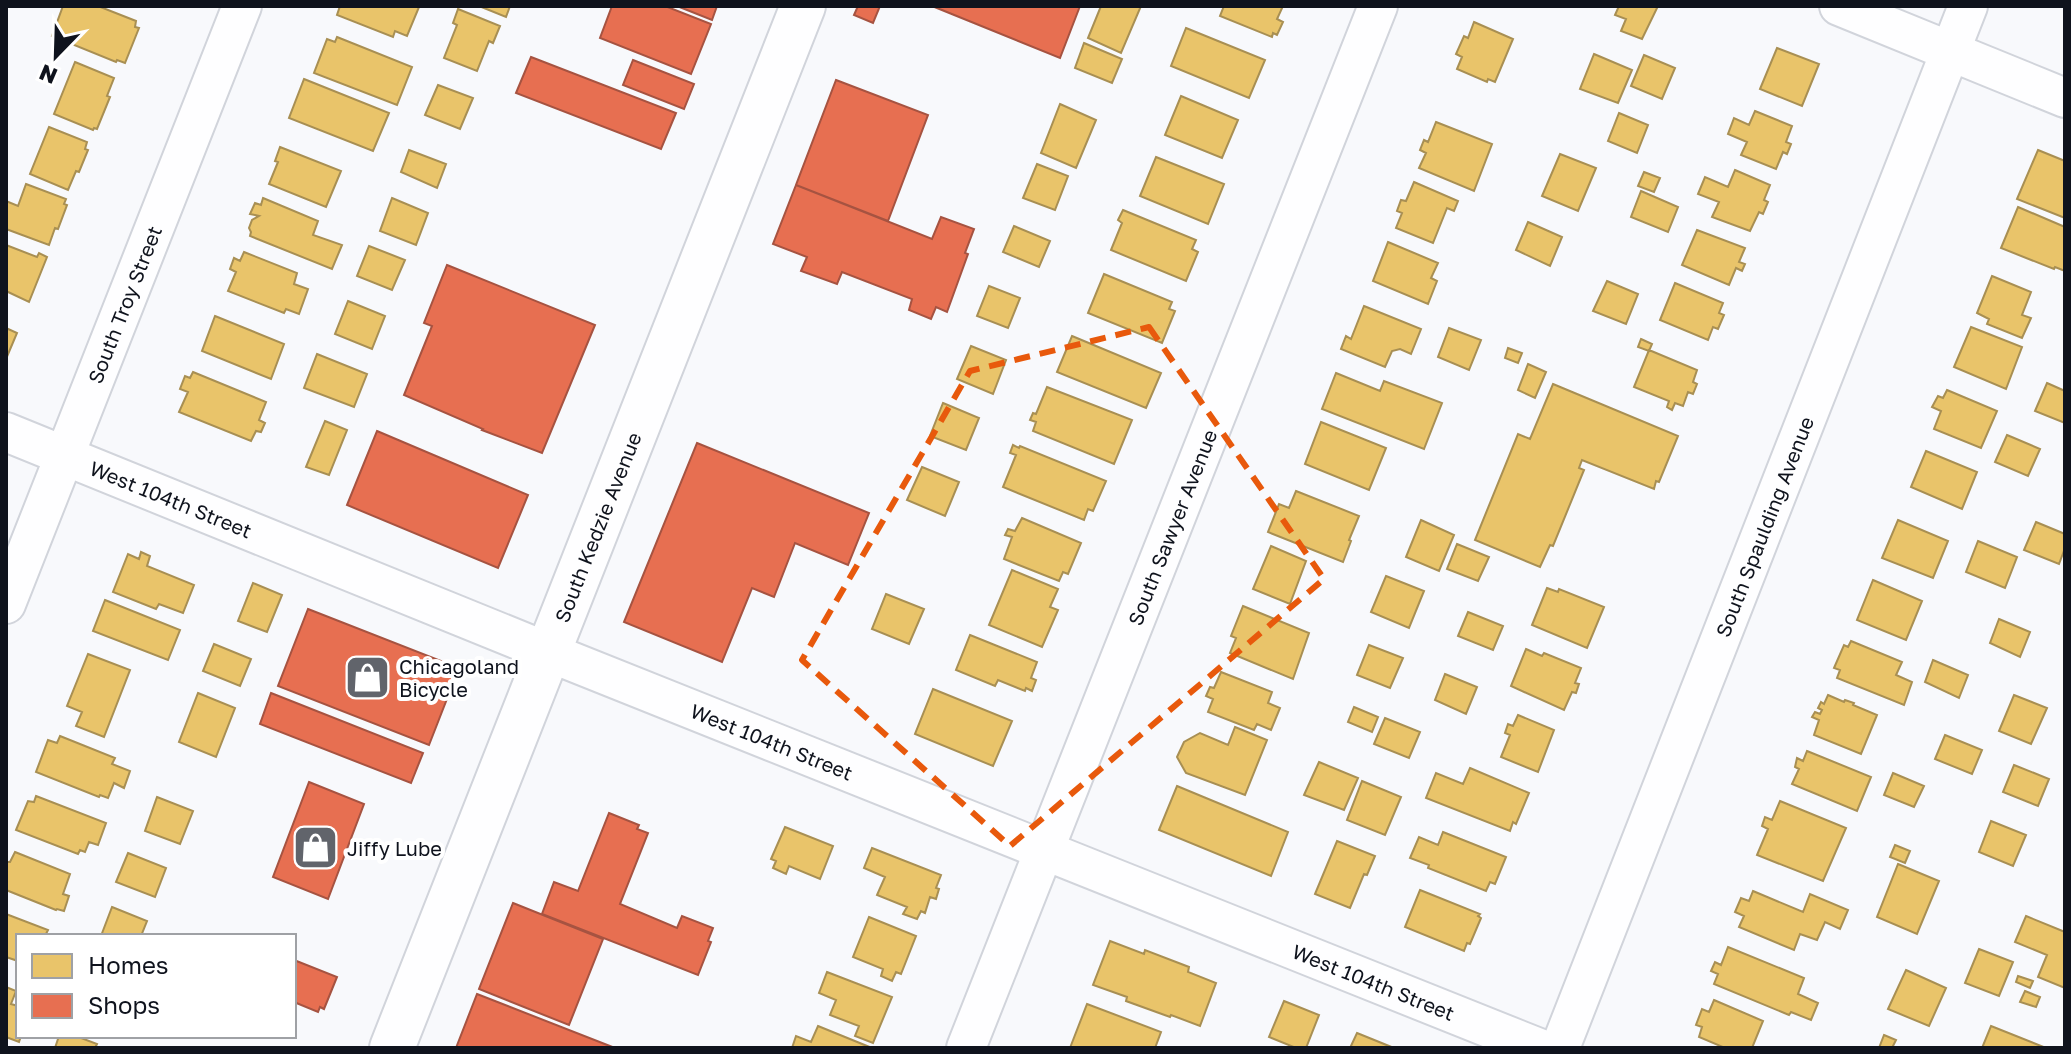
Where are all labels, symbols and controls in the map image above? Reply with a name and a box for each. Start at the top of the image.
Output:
north arrow [16,16,96,96]
text: N [35,59,61,91]
street label: South Troy Street [82,222,166,387]
street label: South Spaulding Avenue [1710,413,1818,640]
street label: South Sawyer Avenue [1122,426,1221,629]
street label: South Kedzie Avenue [549,429,646,626]
street label: West 104th Street [87,455,255,543]
shop icon: Chicagoland Bicycle [344,653,392,701]
place label: Chicagoland Bicycle [399,654,519,701]
street label: West 104th Street [687,698,856,785]
shop icon: Jiffy Lube [292,824,340,872]
place label: Jiffy Lube [347,836,442,860]
legend [16,934,296,1038]
street label: West 104th Street [1289,939,1458,1025]
text: Homes [88,950,169,979]
text: Shops [88,990,160,1019]

